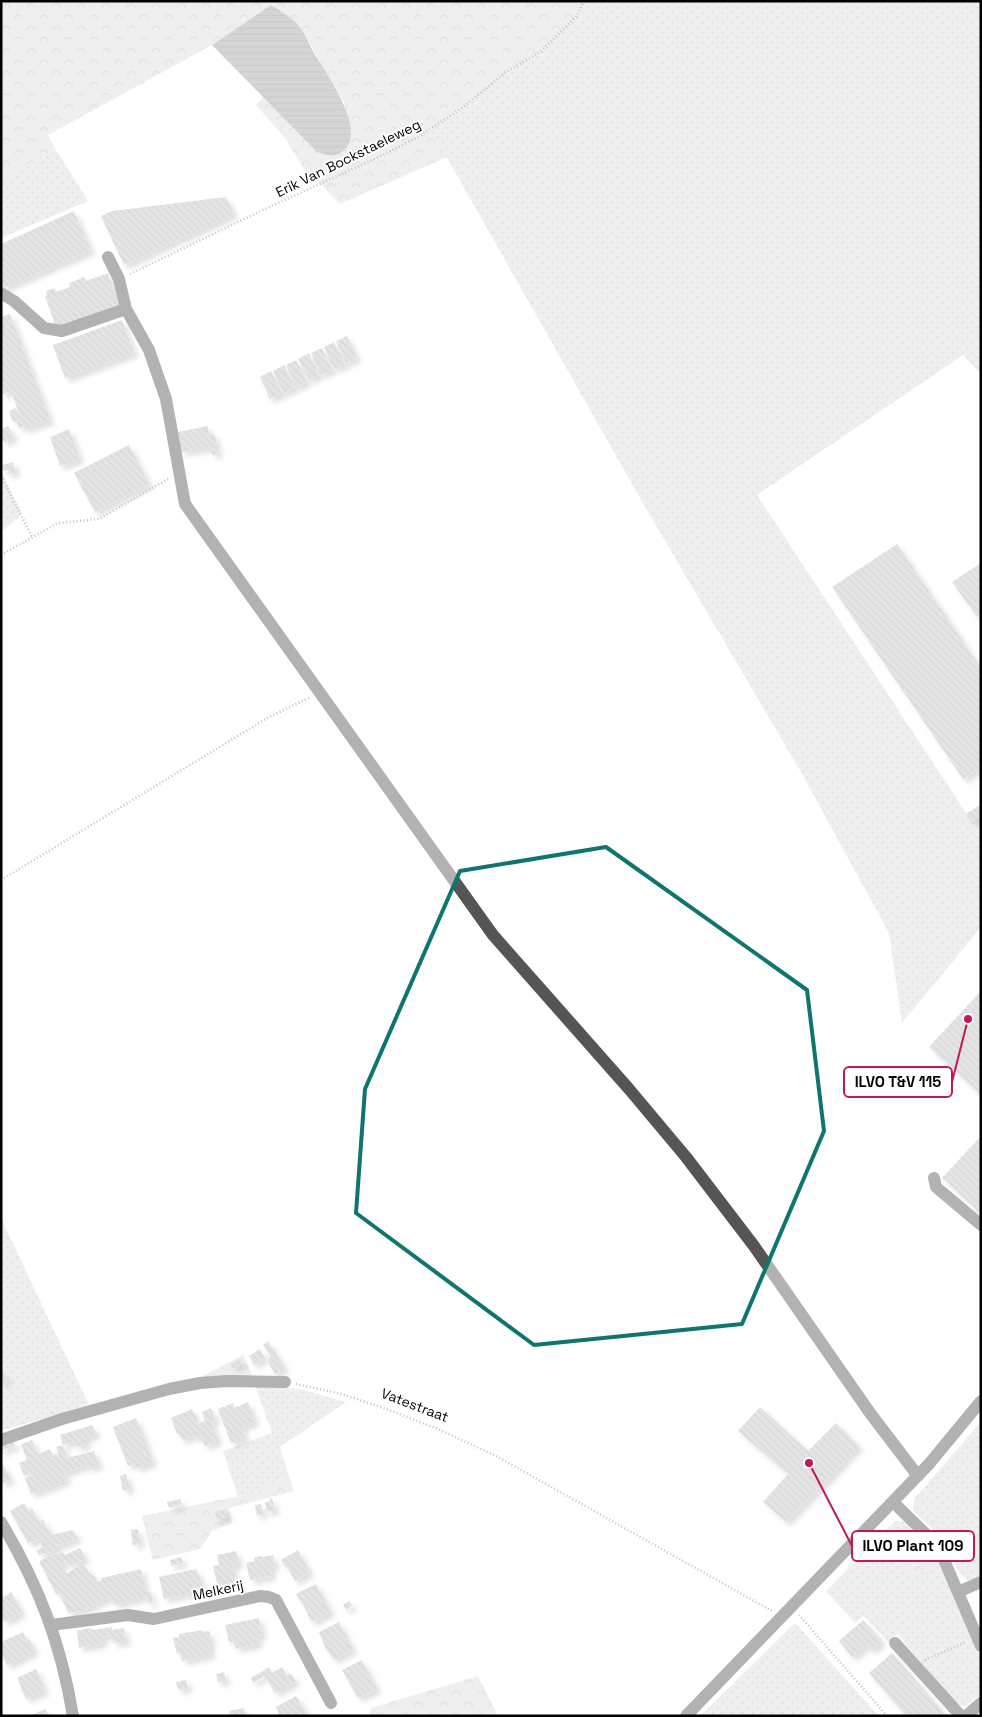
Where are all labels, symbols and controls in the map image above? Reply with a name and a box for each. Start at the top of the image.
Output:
street label: Erik Van Bockstaeleweg [272,115,424,201]
callout: ILVO T&V 115 [844,1067,952,1097]
text: ILVO T&V 115 [855,1072,941,1091]
street label: Vatestraat [379,1384,451,1426]
callout: ILVO Plant 109 [852,1531,974,1561]
text: ILVO Plant 109 [862,1536,964,1555]
street label: Melkerij [191,1576,245,1604]

